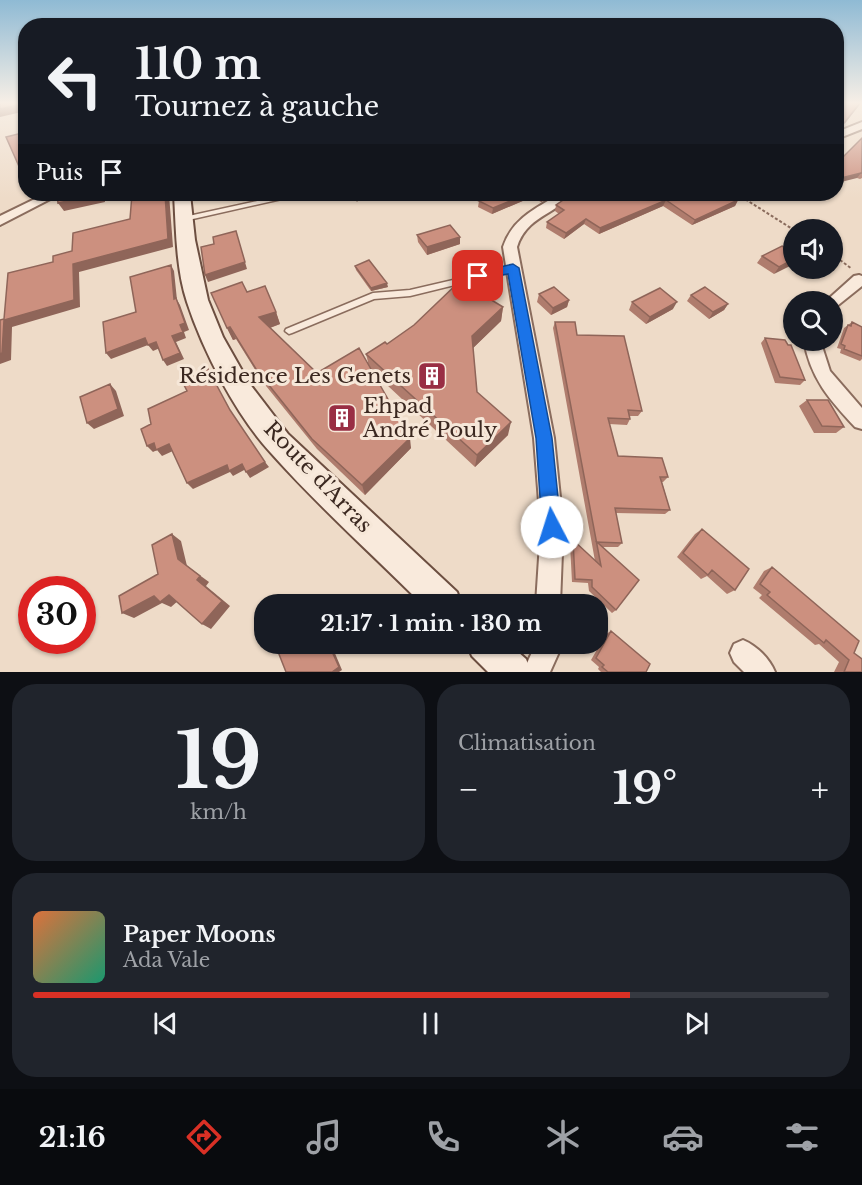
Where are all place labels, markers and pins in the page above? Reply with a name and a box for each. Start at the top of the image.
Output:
pin [452,250,503,301]
building icon: Résidence Les Genets [416,360,448,392]
place label: Résidence Les Genets [179,363,411,389]
place label: Ehpad André Pouly [362,393,498,443]
building icon: Ehpad André Pouly [326,402,358,434]

